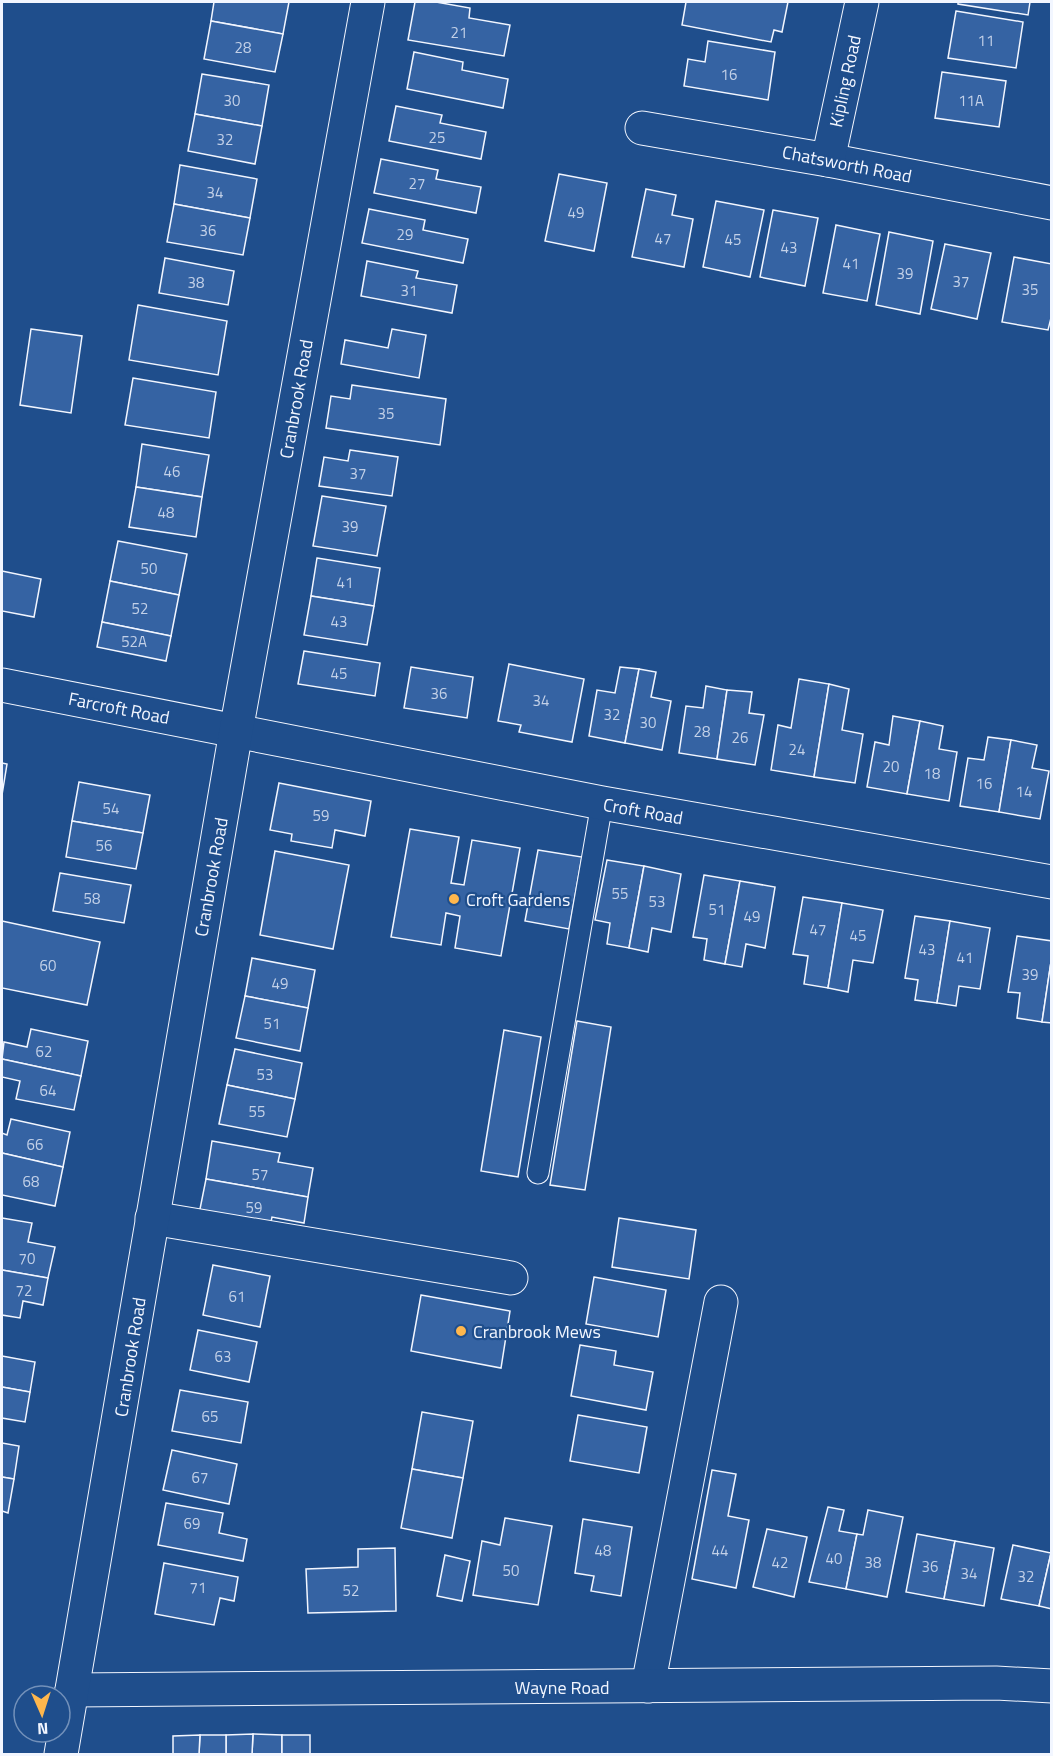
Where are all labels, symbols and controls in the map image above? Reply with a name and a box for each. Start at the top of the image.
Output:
house number: 21 [451,21,467,44]
house number: 11 [978,29,994,52]
street label: Kipling Road [822,32,868,130]
house number: 28 [235,36,251,59]
house number: 16 [721,63,737,86]
house number: 30 [224,89,240,112]
house number: 11A [958,89,984,112]
house number: 25 [429,126,445,149]
house number: 32 [217,128,233,151]
street label: Chatsworth Road [780,138,914,190]
house number: 27 [409,172,425,195]
house number: 34 [207,181,223,204]
house number: 49 [568,201,584,224]
house number: 36 [200,219,216,242]
house number: 29 [397,223,413,246]
house number: 47 [655,227,671,250]
house number: 45 [725,228,741,251]
house number: 43 [781,236,797,259]
house number: 41 [843,252,859,275]
house number: 39 [897,262,913,285]
house number: 37 [953,270,969,293]
house number: 38 [188,271,204,294]
house number: 35 [1022,278,1038,301]
house number: 31 [401,279,417,302]
street label: Cranbrook Road [272,337,320,461]
house number: 35 [378,402,394,425]
house number: 46 [164,460,180,483]
house number: 37 [350,462,366,485]
house number: 48 [158,501,174,524]
house number: 39 [342,515,358,538]
house number: 50 [141,557,157,580]
house number: 41 [337,571,353,594]
house number: 52 [132,597,148,620]
house number: 43 [331,610,347,633]
house number: 52A [121,630,147,653]
house number: 45 [331,662,347,685]
house number: 36 [431,682,447,705]
street label: Farcroft Road [66,685,172,731]
house number: 34 [533,689,549,712]
house number: 32 [604,703,620,726]
house number: 30 [640,711,656,734]
house number: 28 [694,720,710,743]
house number: 26 [732,726,748,749]
house number: 24 [789,738,805,761]
house number: 20 [883,755,899,778]
house number: 18 [924,762,940,785]
house number: 16 [976,772,992,795]
house number: 14 [1016,780,1032,803]
street label: Croft Road [601,791,685,831]
house number: 54 [103,797,119,820]
house number: 59 [313,804,329,827]
street label: Cranbrook Road [187,815,235,939]
house number: 56 [96,834,112,857]
house number: 55 [612,882,628,905]
place label: Croft Gardens [466,886,570,913]
house number: 58 [84,887,100,910]
house number: 53 [649,890,665,913]
marker: Croft Gardens [447,892,461,906]
house number: 51 [709,898,725,921]
house number: 49 [744,905,760,928]
house number: 47 [810,918,826,941]
house number: 45 [850,924,866,947]
house number: 43 [919,938,935,961]
house number: 41 [957,946,973,969]
house number: 60 [40,954,56,977]
house number: 39 [1022,963,1038,986]
house number: 49 [272,972,288,995]
house number: 51 [264,1012,280,1035]
house number: 62 [36,1040,52,1063]
house number: 53 [257,1063,273,1086]
house number: 64 [40,1079,56,1102]
house number: 55 [249,1100,265,1123]
house number: 66 [27,1133,43,1156]
house number: 57 [252,1163,268,1186]
house number: 68 [23,1170,39,1193]
house number: 59 [246,1196,262,1219]
house number: 70 [19,1247,35,1270]
house number: 72 [16,1279,32,1302]
house number: 61 [229,1285,245,1308]
street label: Cranbrook Road [107,1295,153,1419]
place label: Cranbrook Mews [473,1318,601,1345]
marker: Cranbrook Mews [454,1324,468,1338]
house number: 63 [215,1345,231,1368]
house number: 65 [202,1405,218,1428]
house number: 67 [192,1466,208,1489]
house number: 69 [184,1512,200,1535]
house number: 48 [595,1539,611,1562]
house number: 44 [712,1539,728,1562]
house number: 40 [826,1547,842,1570]
house number: 42 [772,1551,788,1574]
house number: 38 [865,1551,881,1574]
house number: 36 [922,1555,938,1578]
house number: 50 [503,1559,519,1582]
house number: 34 [961,1562,977,1585]
house number: 32 [1018,1565,1034,1588]
house number: 71 [190,1576,206,1599]
house number: 52 [343,1579,359,1602]
street label: Wayne Road [515,1674,610,1701]
north arrow [12,1684,72,1744]
text: N [37,1717,49,1741]

